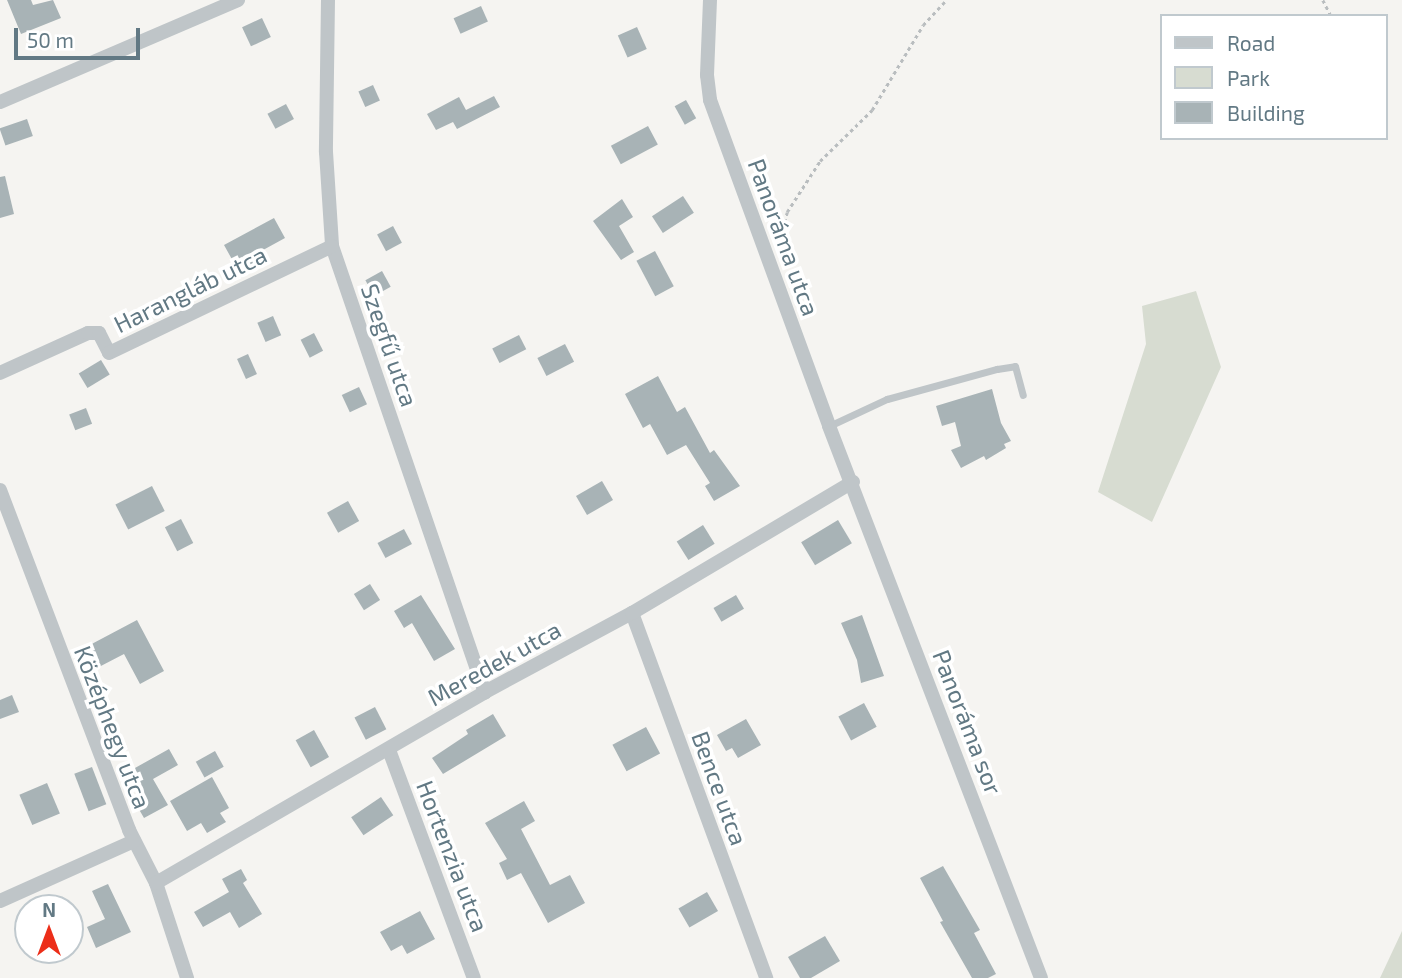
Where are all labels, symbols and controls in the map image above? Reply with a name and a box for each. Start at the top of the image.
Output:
scale bar [18,14,144,58]
legend [1160,14,1388,140]
text: 50 m [27,27,74,52]
text: Road [1227,30,1275,55]
text: Park [1227,65,1270,90]
text: Building [1227,100,1305,125]
street label: Panoráma utca [742,155,826,319]
street label: Harangláb utca [109,240,271,338]
street label: Szegfű utca [356,280,424,410]
street label: Meredek utca [422,615,566,711]
street label: Középhegy utca [69,641,157,813]
street label: Panoráma sor [927,646,1009,798]
street label: Bence utca [686,727,754,849]
street label: Hortenzia utca [411,776,495,936]
north arrow [14,894,84,964]
text: N [42,898,56,921]

